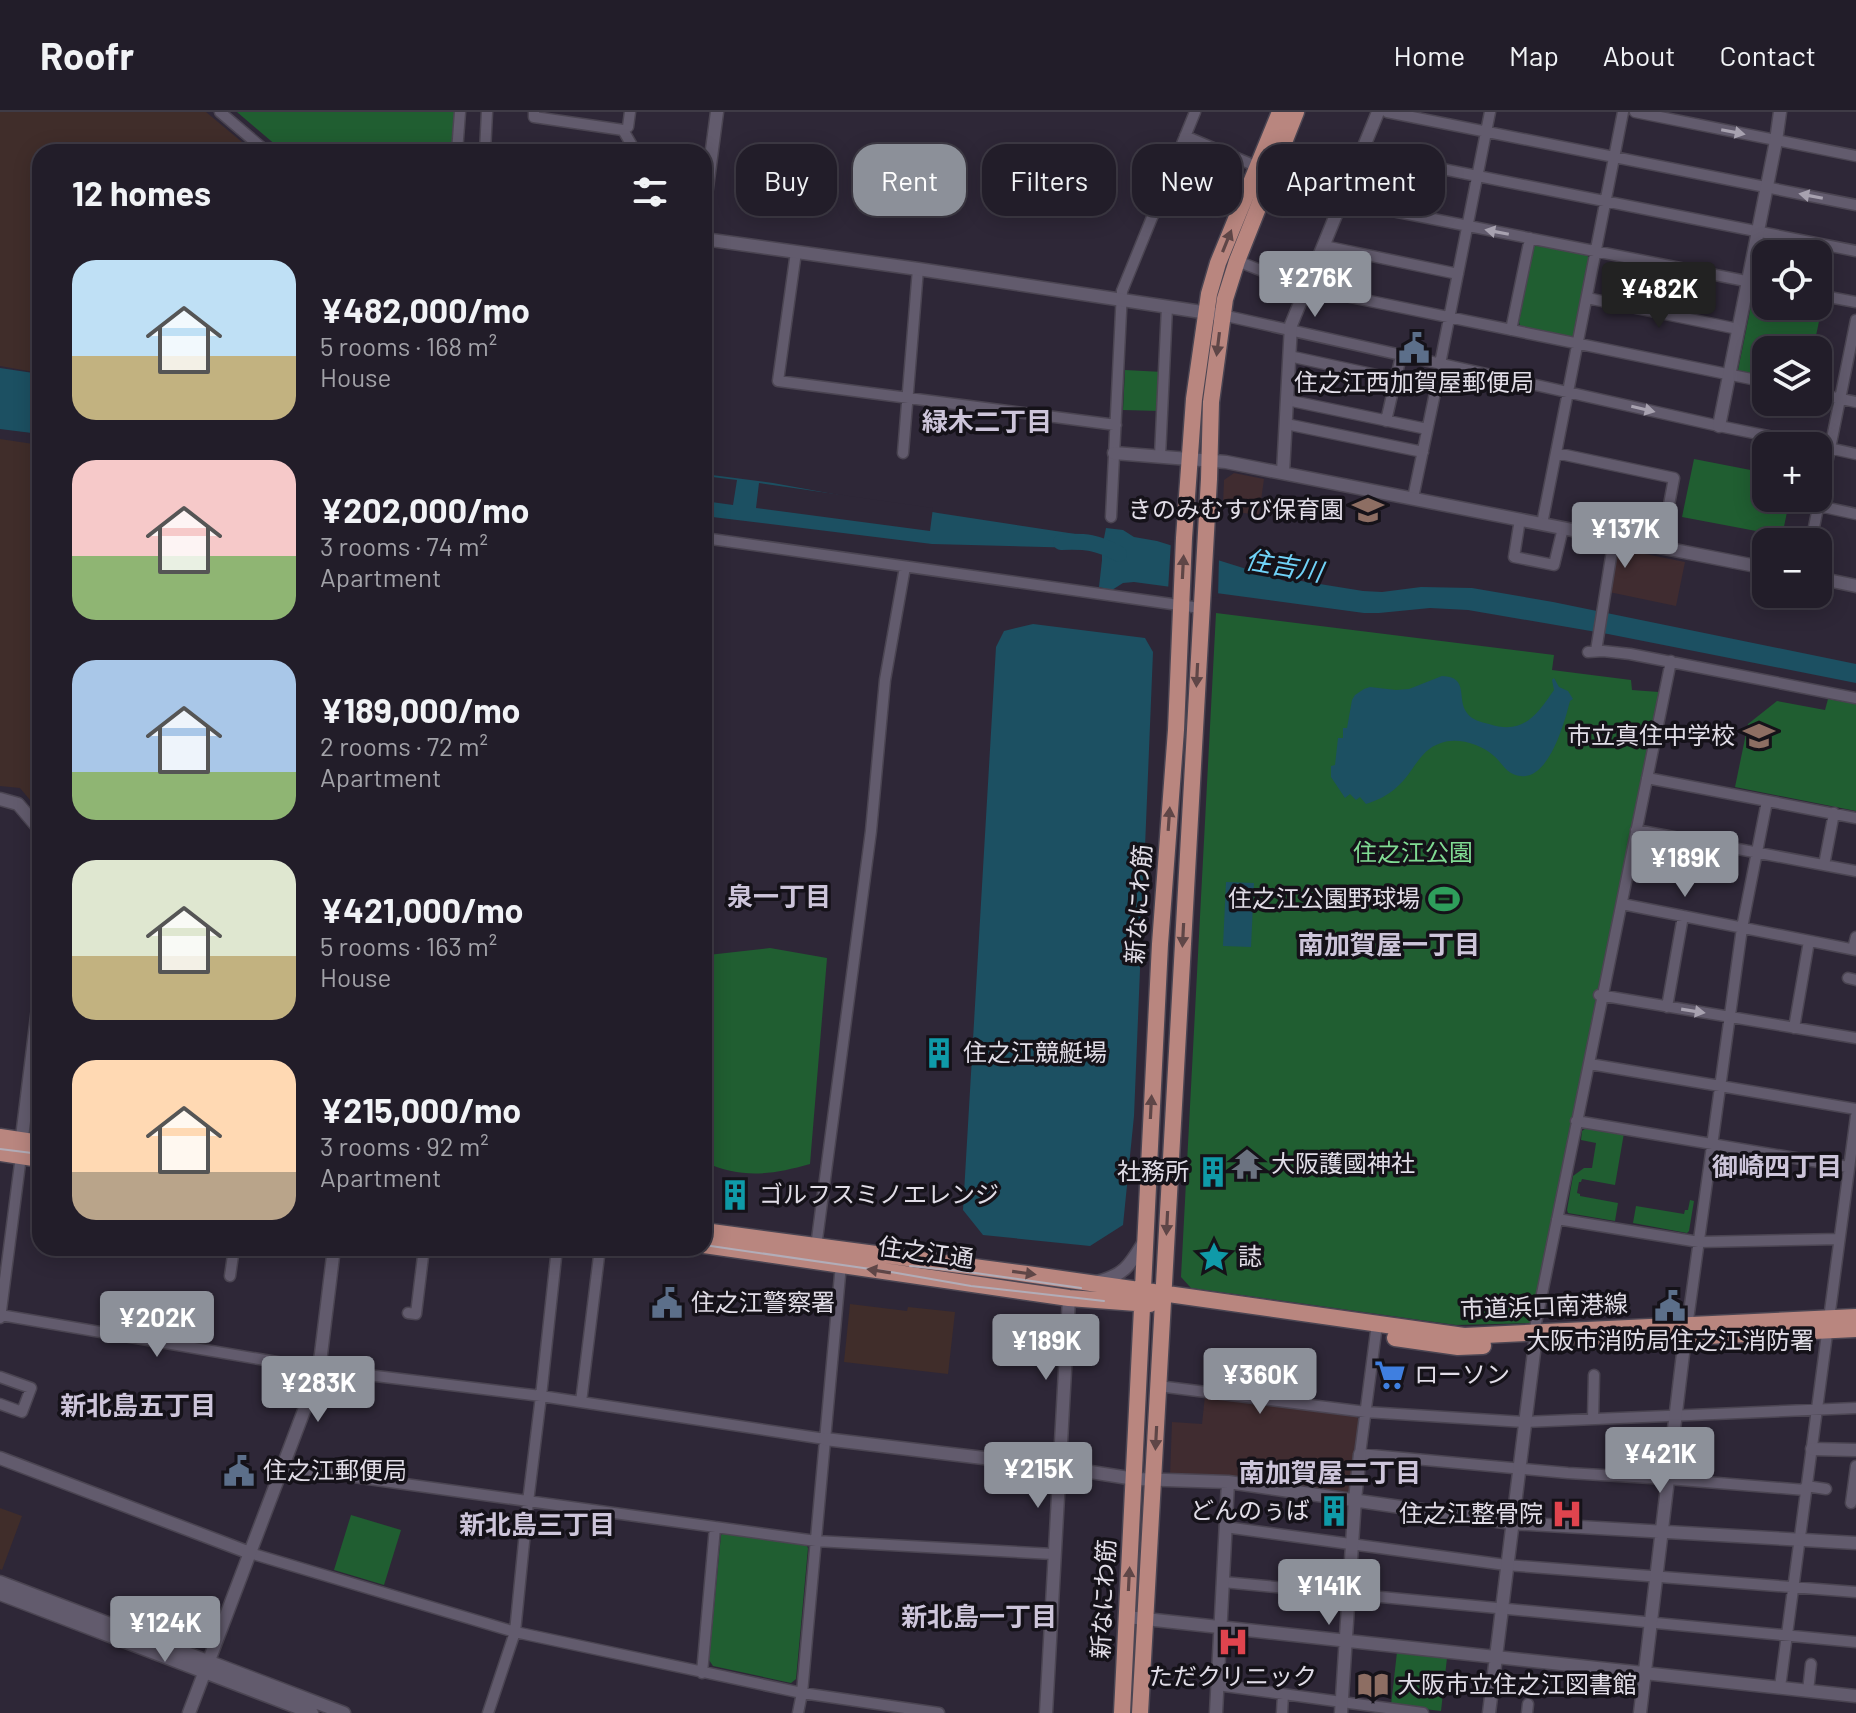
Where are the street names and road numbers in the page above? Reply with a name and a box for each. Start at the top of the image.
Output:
street label: 新なにわ筋 [1119,843,1156,965]
street label: 住之江通 [877,1230,976,1273]
street label: 市道浜口南港線 [1459,1288,1628,1323]
street label: 新なにわ筋 [1085,1538,1120,1660]

